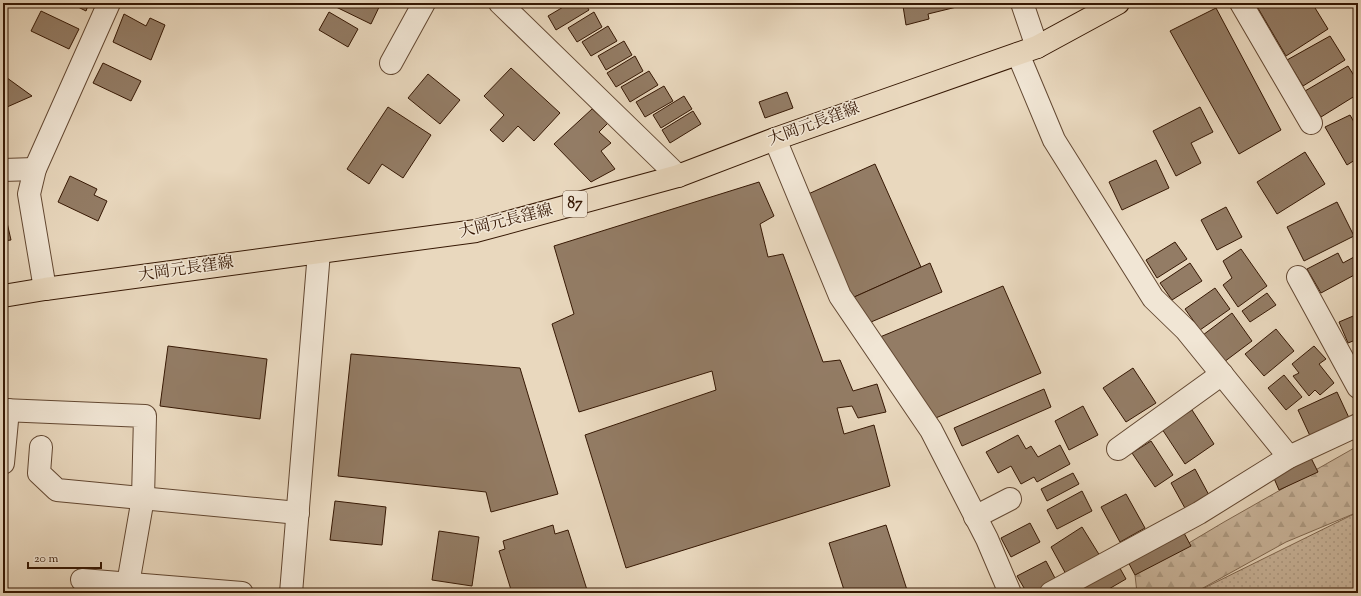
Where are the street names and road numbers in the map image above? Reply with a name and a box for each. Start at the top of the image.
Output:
street label: 大岡元長窪線 [765,98,863,152]
road number: 87 [563,191,587,217]
street label: 大岡元長窪線 [457,199,555,245]
street label: 大岡元長窪線 [137,252,235,288]

